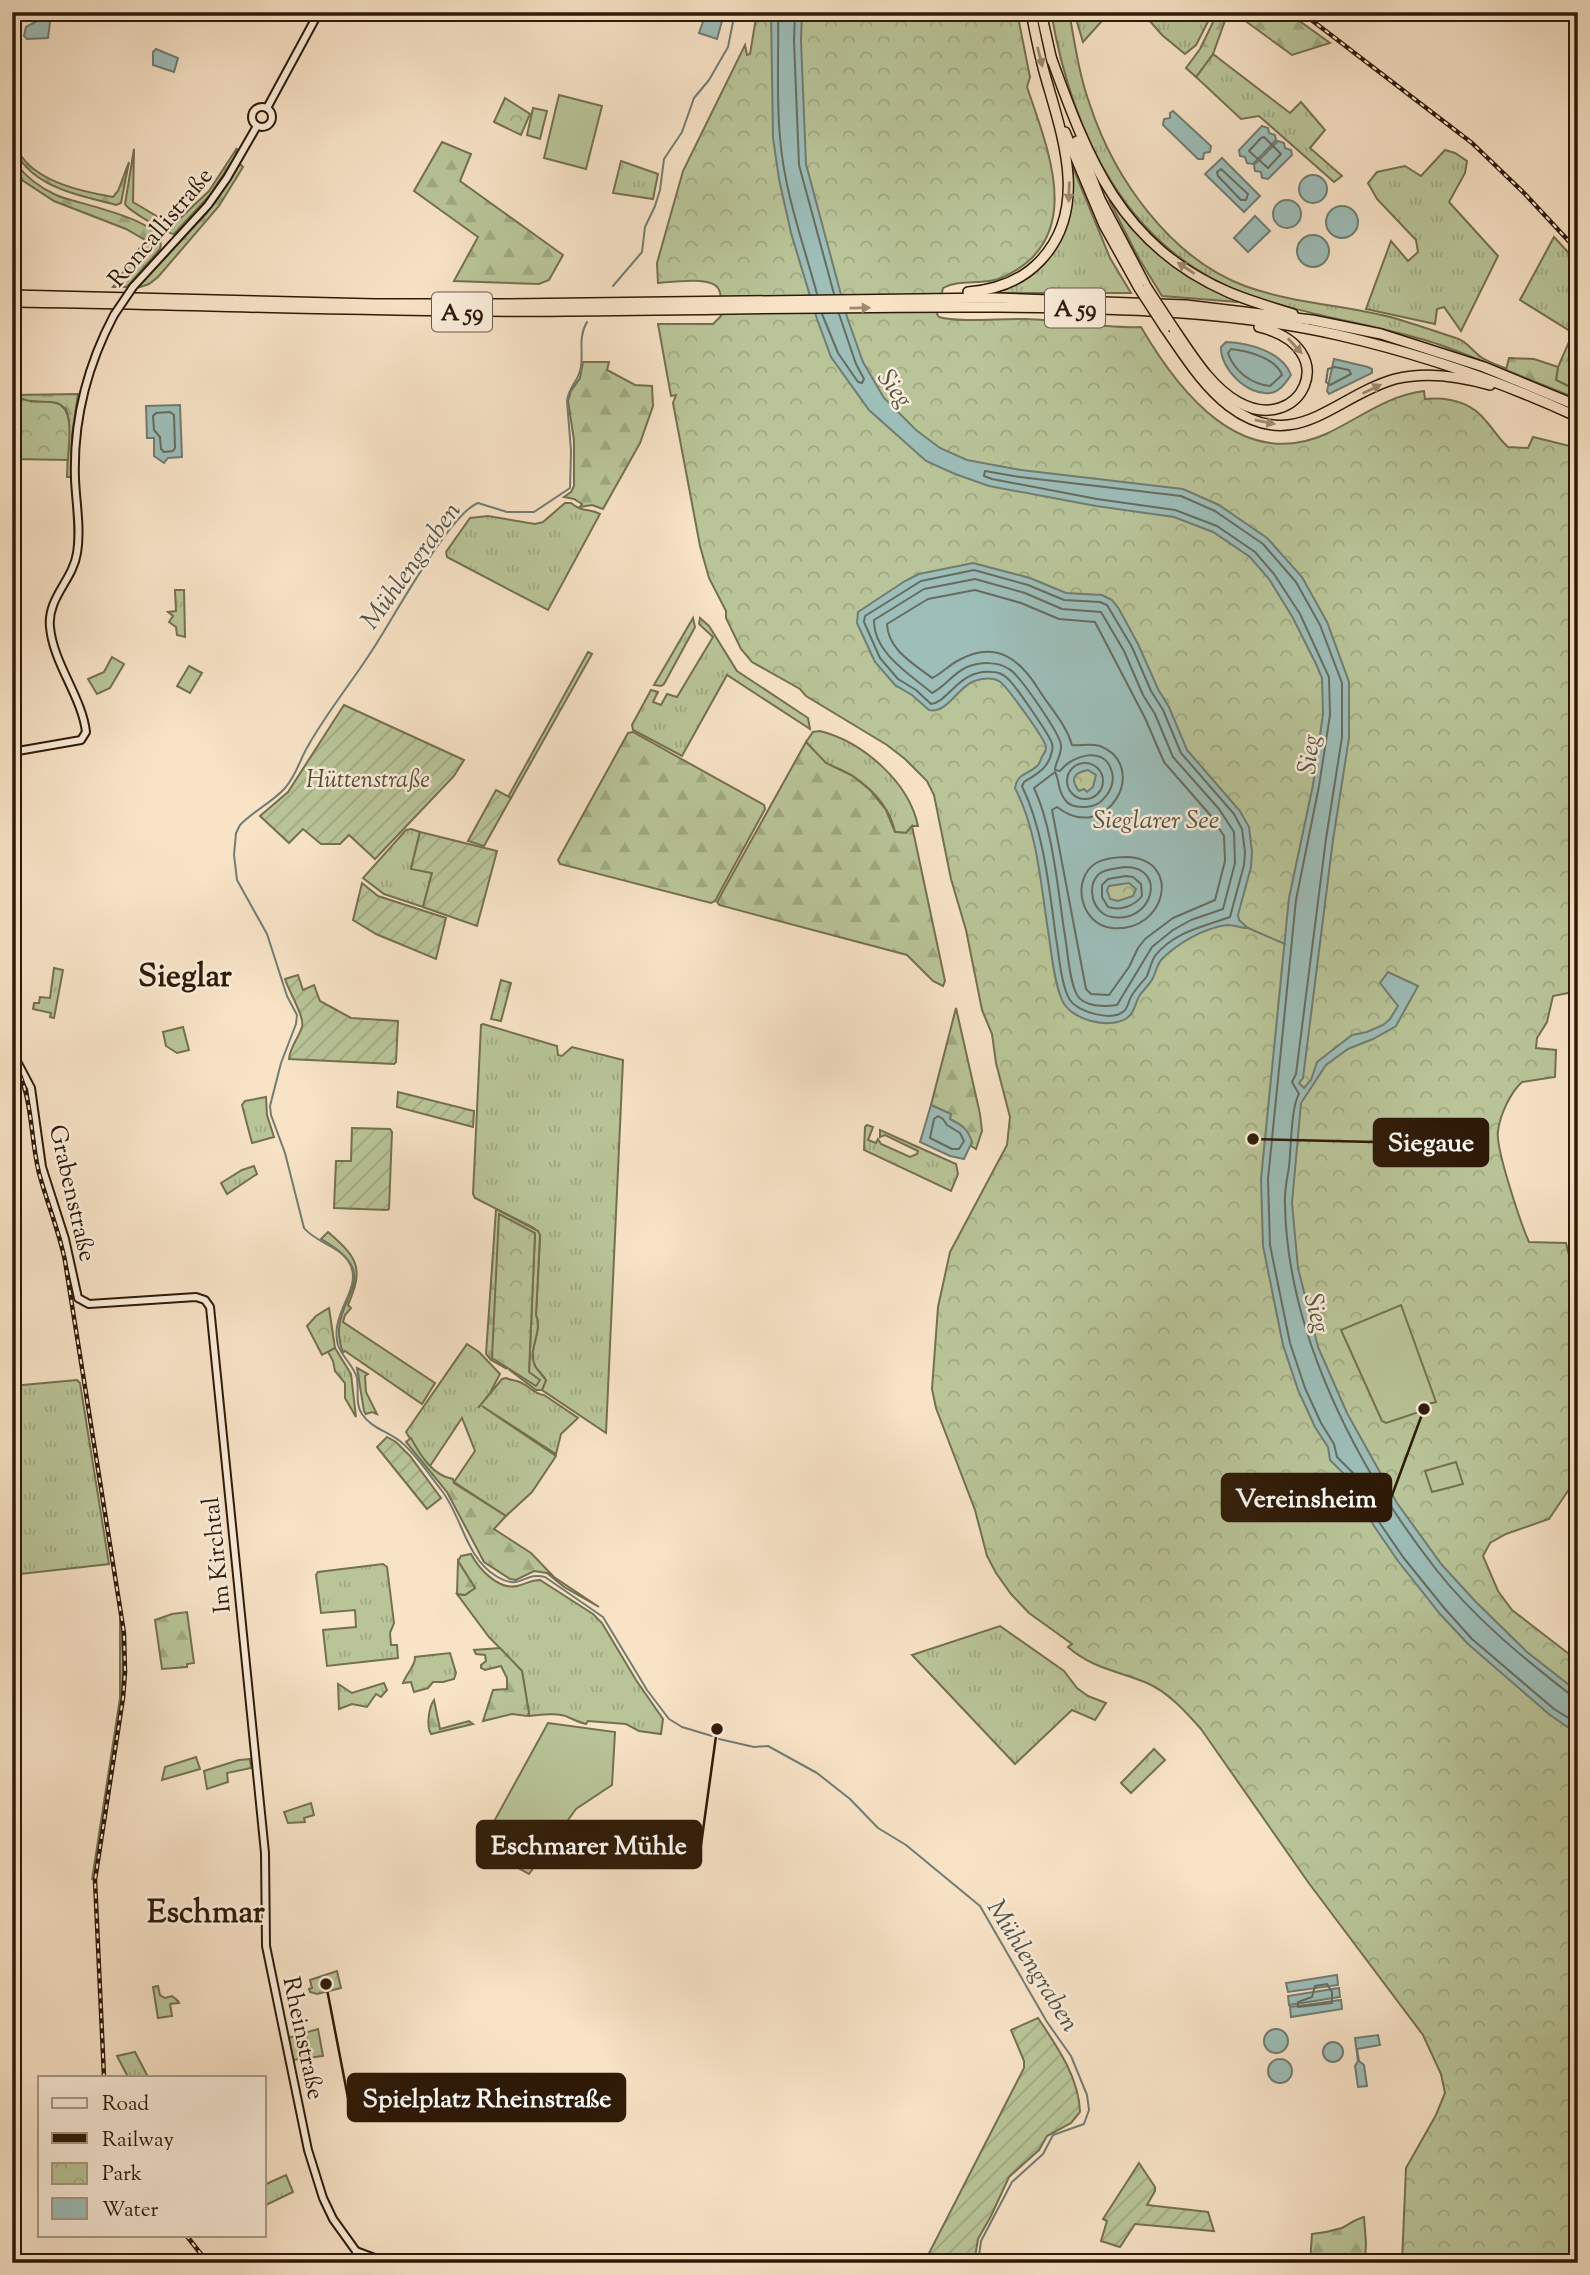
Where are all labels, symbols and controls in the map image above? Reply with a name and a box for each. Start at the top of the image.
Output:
one-way arrow [1035,46,1046,68]
street label: Roncallistraße [101,161,222,296]
one-way arrow [1063,181,1074,203]
one-way arrow [1177,261,1195,275]
road number: A 59 [1045,288,1105,328]
road number: A 59 [432,292,492,332]
one-way arrow [849,302,871,314]
one-way arrow [1287,337,1303,355]
water label: Sieg [867,362,921,417]
one-way arrow [1362,383,1382,395]
one-way arrow [1254,417,1276,428]
water label: Mühlengraben [353,495,471,638]
water label: Sieg [1290,732,1331,777]
park label: Hüttenstraße [306,764,430,798]
water label: Sieglarer See [1093,803,1219,840]
district label: Sieglar [138,955,233,1001]
callout: Siegaue [1374,1119,1488,1166]
street label: Grabenstraße [39,1122,103,1265]
text: Siegaue [1388,1126,1474,1163]
water label: Sieg [1293,1290,1338,1338]
callout: Vereinsheim [1222,1474,1391,1521]
text: Vereinsheim [1235,1482,1377,1519]
street label: Im Kirchtal [195,1495,241,1614]
callout: Eschmarer Mühle [477,1821,701,1868]
text: Eschmarer Mühle [491,1829,687,1866]
district label: Eschmar [147,1891,266,1937]
water label: Mühlengraben [977,1893,1087,2040]
street label: Rheinstraße [272,1974,332,2103]
callout: Spielplatz Rheinstraße [348,2074,625,2121]
legend [38,2076,266,2236]
text: Spielplatz Rheinstraße [363,2082,611,2119]
text: Road [102,2090,149,2120]
text: Railway [102,2126,174,2156]
text: Park [102,2160,143,2190]
text: Water [102,2196,159,2226]

